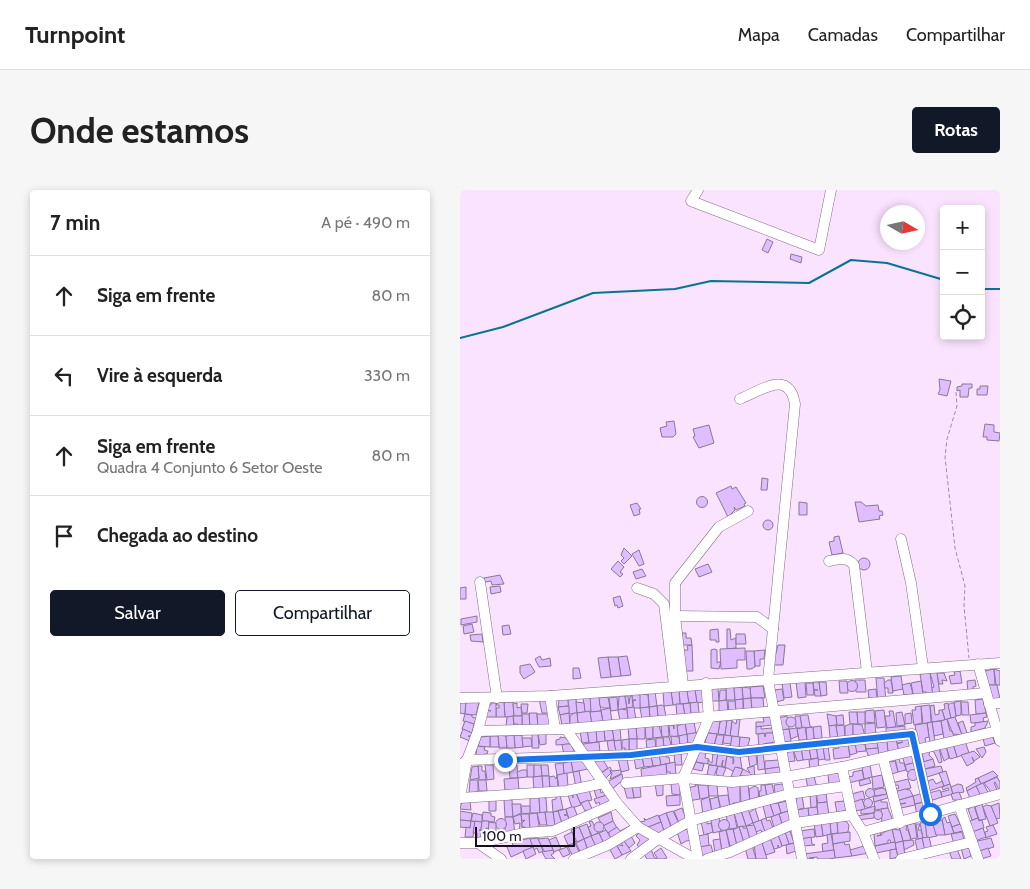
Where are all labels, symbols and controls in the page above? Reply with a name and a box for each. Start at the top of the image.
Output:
text: Turnpoint [25,20,125,49]
text: Mapa [738,24,780,46]
text: Camadas [808,24,878,46]
text: Compartilhar [906,24,1005,46]
button: Rotas [912,107,1000,153]
text: Onde estamos [30,109,249,152]
north arrow [880,205,925,250]
map controls [940,205,985,340]
button: + [940,205,985,250]
text: 7 min [50,210,100,235]
text: A pé · 490 m [321,213,410,232]
button: − [940,250,985,295]
icon: ahead [50,282,78,310]
text: Siga em frente [97,284,215,307]
text: 80 m [372,286,410,305]
button: locate [940,295,985,340]
icon: left [50,362,78,390]
text: Vire à esquerda [97,364,223,387]
text: 330 m [364,366,410,385]
text: Siga em frente [97,435,215,458]
icon: ahead [50,442,78,470]
text: 80 m [372,446,410,465]
text: Quadra 4 Conjunto 6 Setor Oeste [97,458,323,477]
icon: arrive [50,522,78,550]
text: Chegada ao destino [97,524,258,547]
button: Salvar [50,590,225,636]
button: Compartilhar [235,590,410,636]
route end [494,749,517,772]
route start [919,803,942,826]
scale bar [475,824,575,847]
text: 100 m [482,827,522,845]

